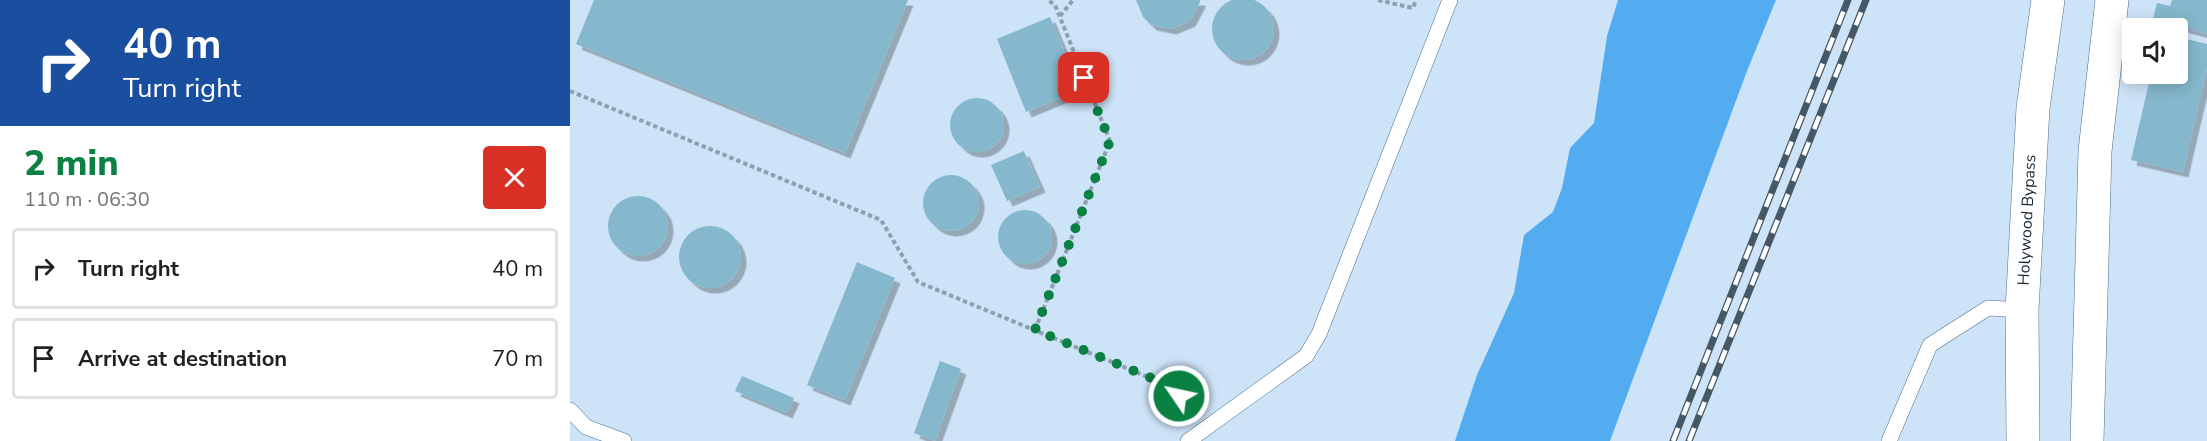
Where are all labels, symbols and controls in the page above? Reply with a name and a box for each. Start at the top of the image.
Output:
text: 40 m [123,16,222,73]
map controls [2122,18,2188,84]
button: sound [2122,18,2188,84]
icon: right [24,24,102,102]
pin [1058,52,1109,103]
icon: arrive [1067,61,1100,94]
text: Turn right [123,70,241,107]
text: 2 min [24,139,119,188]
button: close [483,146,546,209]
street label: Holywood Bypass [2013,154,2041,286]
text: 110 m · 06:30 [24,186,150,213]
icon: right [27,252,60,285]
text: Turn right [78,254,179,284]
text: 40 m [492,254,543,284]
icon: arrive [27,342,60,375]
text: Arrive at destination [78,344,287,374]
text: 70 m [492,344,543,374]
position arrow [1147,364,1211,428]

